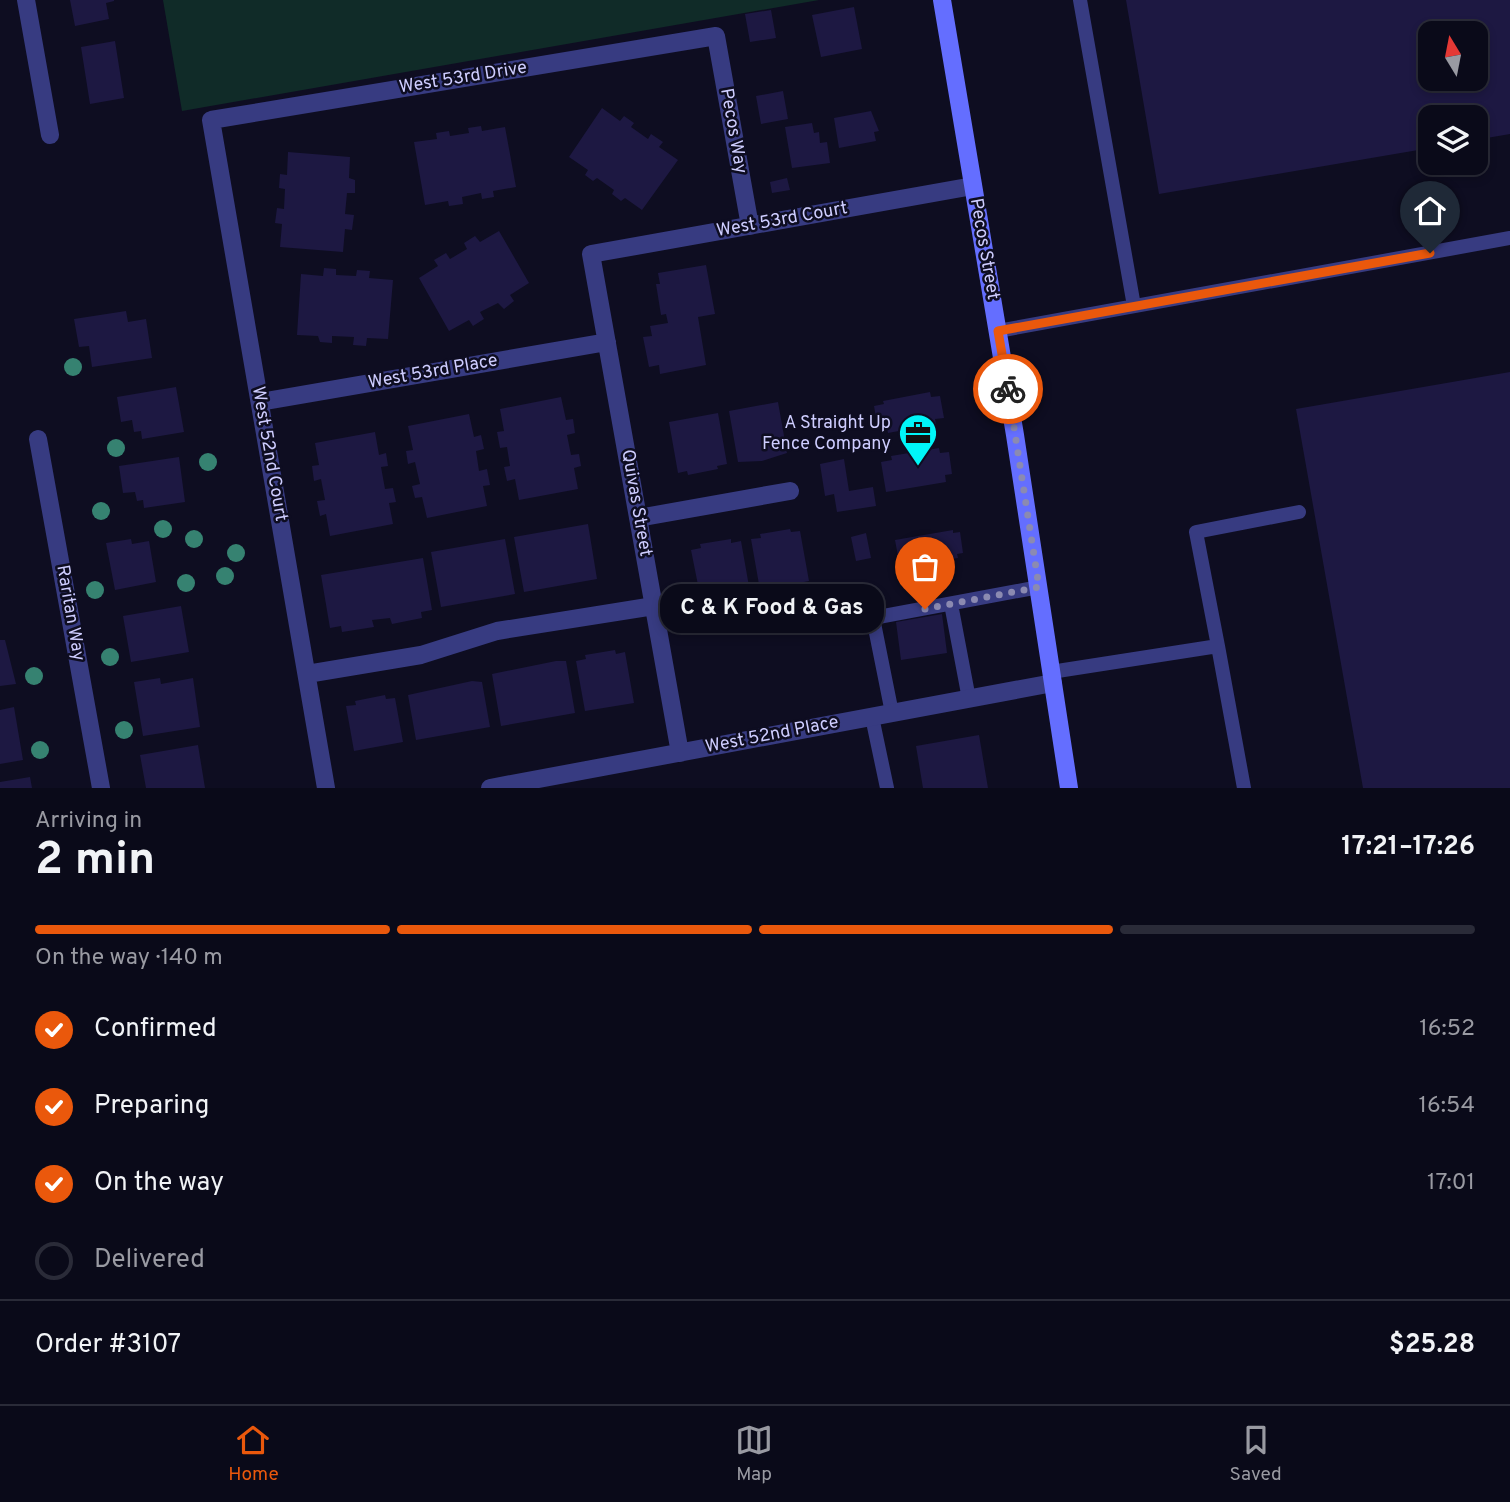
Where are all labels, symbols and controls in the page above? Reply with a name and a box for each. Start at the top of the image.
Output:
north arrow [1418,21,1488,91]
map controls [1418,21,1488,175]
street label: West 53rd Drive [397,57,529,99]
street label: Pecos Way [714,86,752,176]
button: layers [1418,105,1488,175]
pin [1400,181,1460,253]
icon: home [1411,192,1449,230]
street label: Pecos Street [964,196,1004,302]
street label: West 53rd Court [715,197,849,243]
street label: West 53rd Place [366,349,500,395]
courier [973,354,1043,424]
icon: bike [989,370,1027,408]
street label: West 52nd Court [246,385,292,523]
place label: A Straight Up Fence Company [762,412,891,456]
office icon: A Straight Up Fence Company [897,412,939,467]
street label: Quivas Street [615,448,657,558]
pin [895,537,955,609]
icon: bag [906,548,944,586]
street label: Raritan Way [50,563,90,663]
callout: C & K Food & Gas [659,584,883,634]
text: C & K Food & Gas [680,594,864,623]
street label: West 52nd Place [704,711,840,759]
text: Arriving in [35,807,142,836]
text: 17:21–17:26 [1341,831,1475,864]
text: 2 min [35,832,155,891]
text: On the way · 140 m [35,944,223,973]
icon: check [35,1011,73,1049]
text: Confirmed [94,1013,217,1046]
text: 16:52 [1419,1015,1475,1044]
icon: check [35,1088,73,1126]
text: Preparing [94,1090,209,1123]
text: 16:54 [1418,1092,1475,1121]
icon: check [35,1165,73,1203]
text: On the way [94,1167,224,1200]
text: 17:01 [1427,1169,1475,1198]
text: Delivered [94,1244,205,1277]
text: Order #3107 [35,1329,181,1362]
text: $25.28 [1389,1329,1475,1362]
tab: Home [228,1421,279,1487]
tab: Map [735,1421,773,1487]
tab: Saved [1230,1421,1282,1487]

